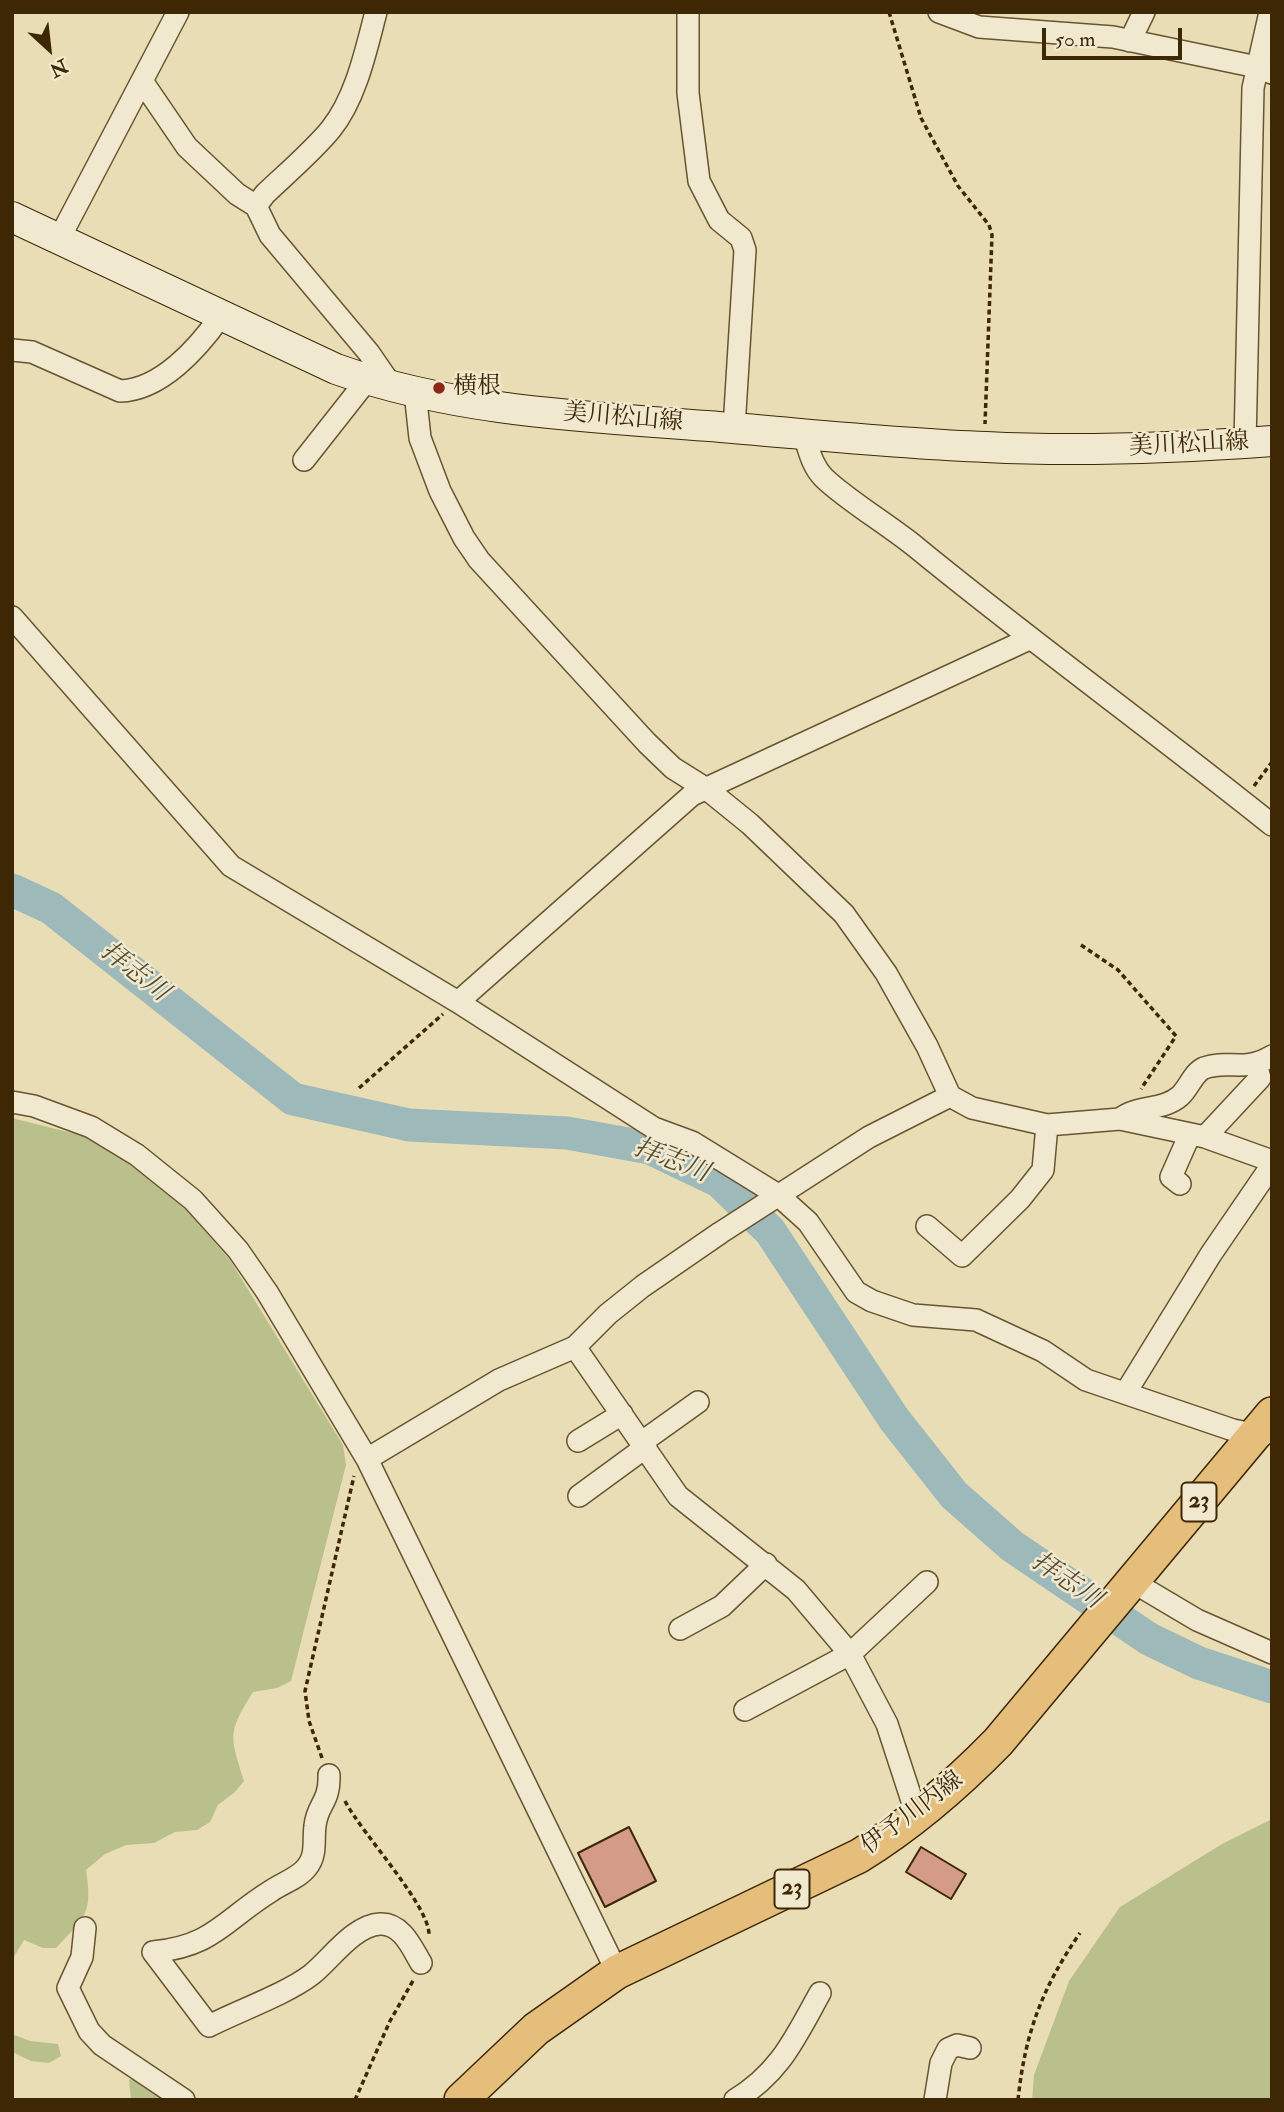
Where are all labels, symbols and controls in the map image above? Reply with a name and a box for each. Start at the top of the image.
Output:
north arrow [14,14,84,84]
scale bar [1046,14,1186,58]
text: 50 m [1055,26,1096,53]
text: N [46,53,72,82]
place label: 横根 [453,374,501,402]
marker: 横根 [431,380,447,396]
street label: 美川松山線 [562,399,684,439]
street label: 美川松山線 [1128,428,1250,464]
water label: 拝志川 [94,937,174,1009]
water label: 拝志川 [629,1133,713,1191]
road number: 23 [1182,1483,1216,1522]
water label: 拝志川 [1025,1547,1107,1617]
street label: 伊予川内線 [856,1766,970,1862]
road number: 23 [774,1870,810,1908]

